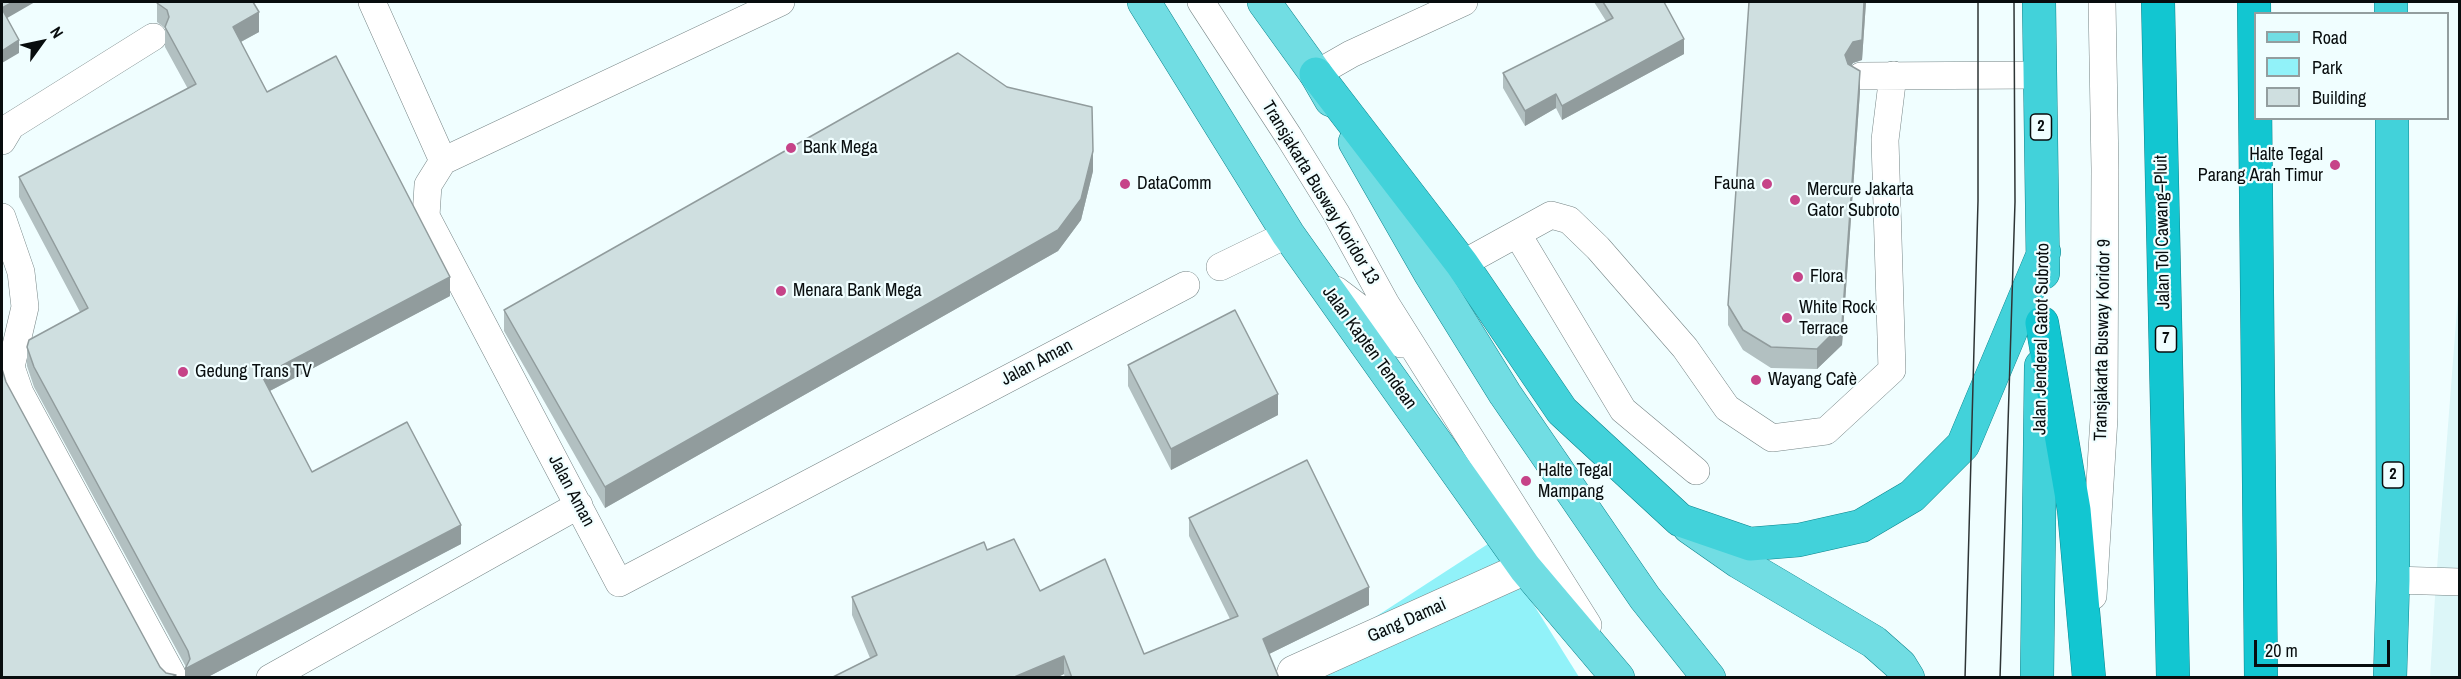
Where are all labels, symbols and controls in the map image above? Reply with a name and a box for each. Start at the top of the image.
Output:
north arrow [12,12,72,72]
legend [2254,12,2449,120]
text: N [45,22,69,42]
text: Road [2312,25,2347,50]
text: Park [2312,55,2342,80]
text: Building [2312,85,2366,110]
street label: Transjakarta Busway Koridor 13 [1257,97,1383,289]
road number: 2 [2030,114,2052,140]
place label: Bank Mega [803,137,878,159]
marker: Bank Mega [784,141,798,155]
place label: Halte Tegal Parang Arah Timur [2198,144,2323,186]
street label: Jalan Tol Cawang–Pluit [2151,155,2175,309]
marker: Halte Tegal Parang Arah Timur [2328,158,2342,172]
place label: DataComm [1137,173,1212,195]
place label: Fauna [1714,173,1755,195]
marker: DataComm [1118,177,1132,191]
marker: Fauna [1760,177,1774,191]
place label: Mercure Jakarta Gator Subroto [1807,179,1914,222]
marker: Mercure Jakarta Gator Subroto [1788,193,1802,207]
street label: Transjakarta Busway Koridor 9 [2090,239,2116,441]
street label: Jalan Jenderal Gatot Subroto [2030,243,2054,435]
place label: Flora [1810,266,1844,288]
marker: Flora [1791,270,1805,284]
place label: Menara Bank Mega [793,280,922,302]
street label: Jalan Kapten Tendean [1317,282,1421,414]
marker: Menara Bank Mega [774,284,788,298]
place label: White Rock Terrace [1799,297,1875,340]
marker: White Rock Terrace [1780,311,1794,325]
road number: 7 [2156,326,2176,352]
street label: Jalan Aman [998,335,1076,391]
place label: Gedung Trans TV [195,361,312,383]
marker: Gedung Trans TV [176,365,190,379]
place label: Wayang Cafè [1768,369,1857,391]
marker: Wayang Cafè [1749,373,1763,387]
street label: Jalan Aman [543,452,599,530]
place label: Halte Tegal Mampang [1538,460,1612,502]
road number: 2 [2382,462,2404,488]
marker: Halte Tegal Mampang [1519,474,1533,488]
street label: Gang Damai [1364,594,1450,648]
scale bar [2257,628,2394,666]
text: 20 m [2265,638,2298,663]

